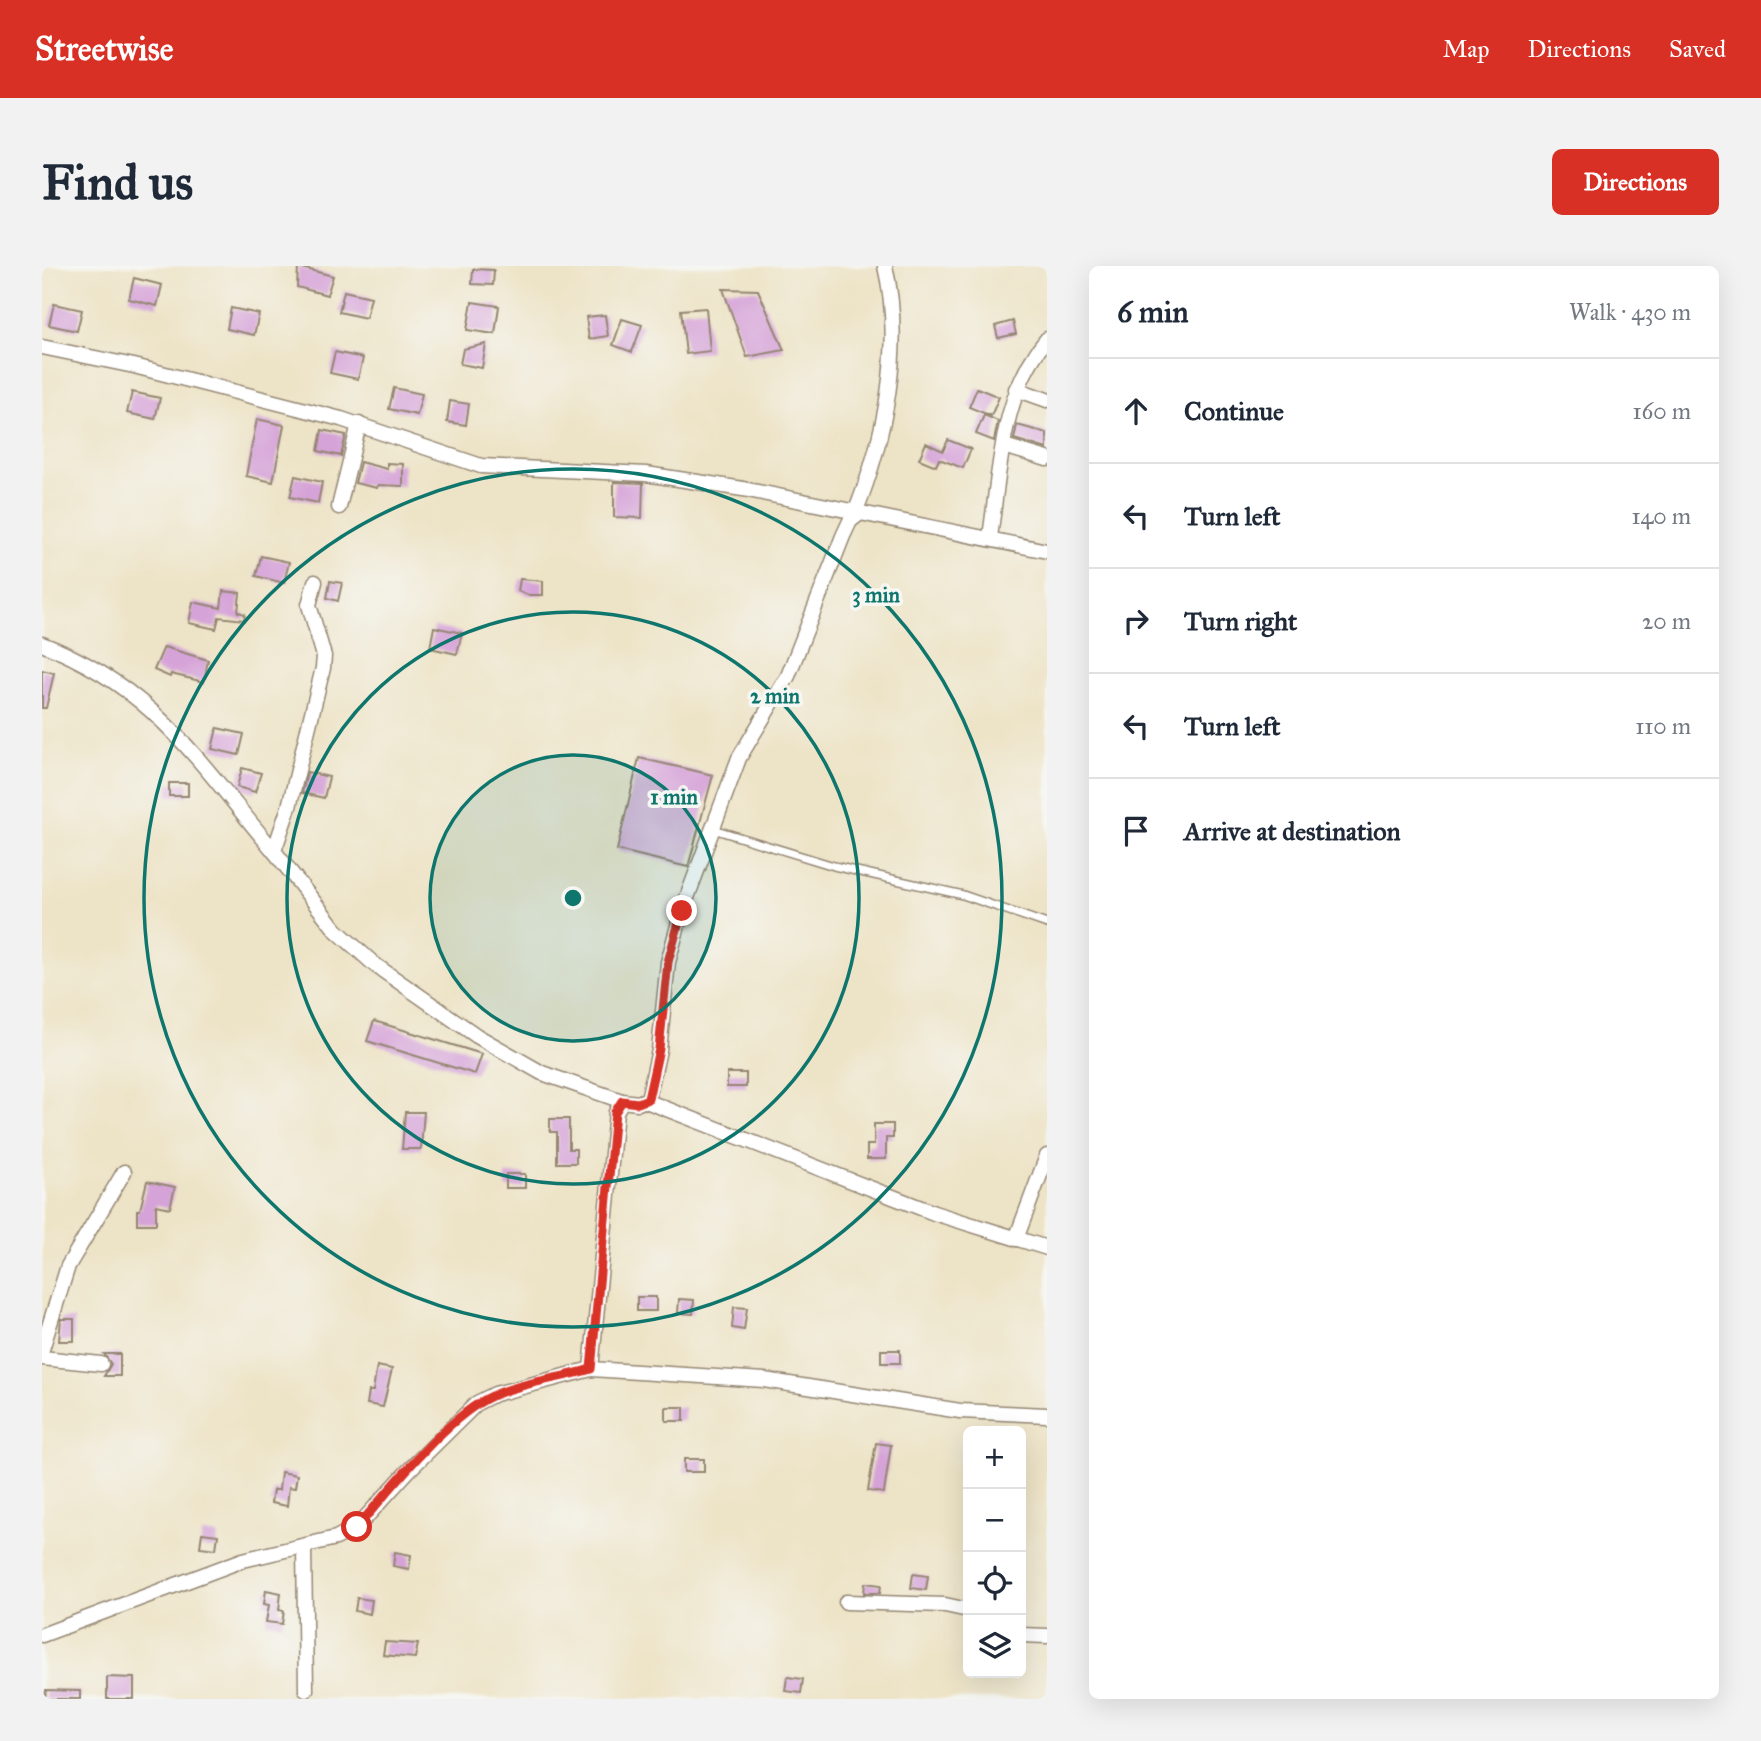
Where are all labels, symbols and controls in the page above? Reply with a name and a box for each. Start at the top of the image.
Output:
text: Streetwise [35,29,173,69]
text: Map [1443,34,1490,64]
text: Directions [1528,34,1631,64]
text: Saved [1669,34,1726,64]
button: Directions [1552,149,1719,215]
text: Find us [42,153,193,212]
text: 6 min [1117,294,1189,330]
text: Walk · 430 m [1569,298,1691,326]
icon: ahead [1117,392,1155,430]
text: Continue [1184,395,1284,427]
text: 160 m [1633,397,1691,425]
icon: left [1117,497,1155,535]
text: Turn left [1184,500,1280,532]
text: 140 m [1631,502,1691,530]
text: 3 min [852,582,900,608]
icon: right [1117,602,1155,640]
text: Turn right [1184,605,1297,637]
text: 20 m [1642,607,1691,635]
text: 2 min [750,683,800,709]
icon: left [1117,707,1155,745]
text: Turn left [1184,710,1280,742]
text: 110 m [1635,712,1691,740]
text: 1 min [650,784,698,810]
icon: arrive [1117,812,1155,850]
text: Arrive at destination [1184,815,1401,847]
centre of rings [561,886,585,910]
route end [666,895,697,926]
map controls [963,1426,1026,1678]
button: + [963,1426,1026,1489]
button: − [963,1489,1026,1552]
route start [341,1511,372,1542]
button: locate [963,1552,1026,1615]
button: layers [963,1615,1026,1678]

